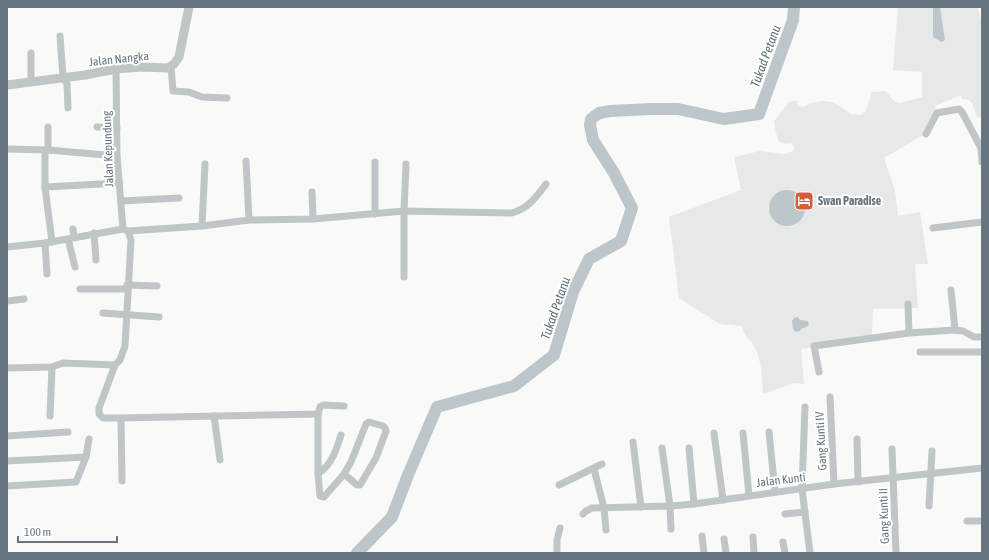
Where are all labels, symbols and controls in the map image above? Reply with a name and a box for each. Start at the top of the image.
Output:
water label: Tukad Petanu [747,23,784,89]
street label: Jalan Nangka [88,49,150,69]
street label: Jalan Kepundung [100,110,116,187]
hotel icon: Swan Paradise [793,190,815,212]
place label: Swan Paradise [818,194,882,208]
water label: Tukad Petanu [538,275,573,341]
street label: Gang Kunti IV [812,411,830,471]
street label: Jalan Kunti [756,470,806,490]
street label: Gang Kunti II [876,488,892,544]
scale bar [18,518,117,544]
text: 100 m [24,525,51,539]

